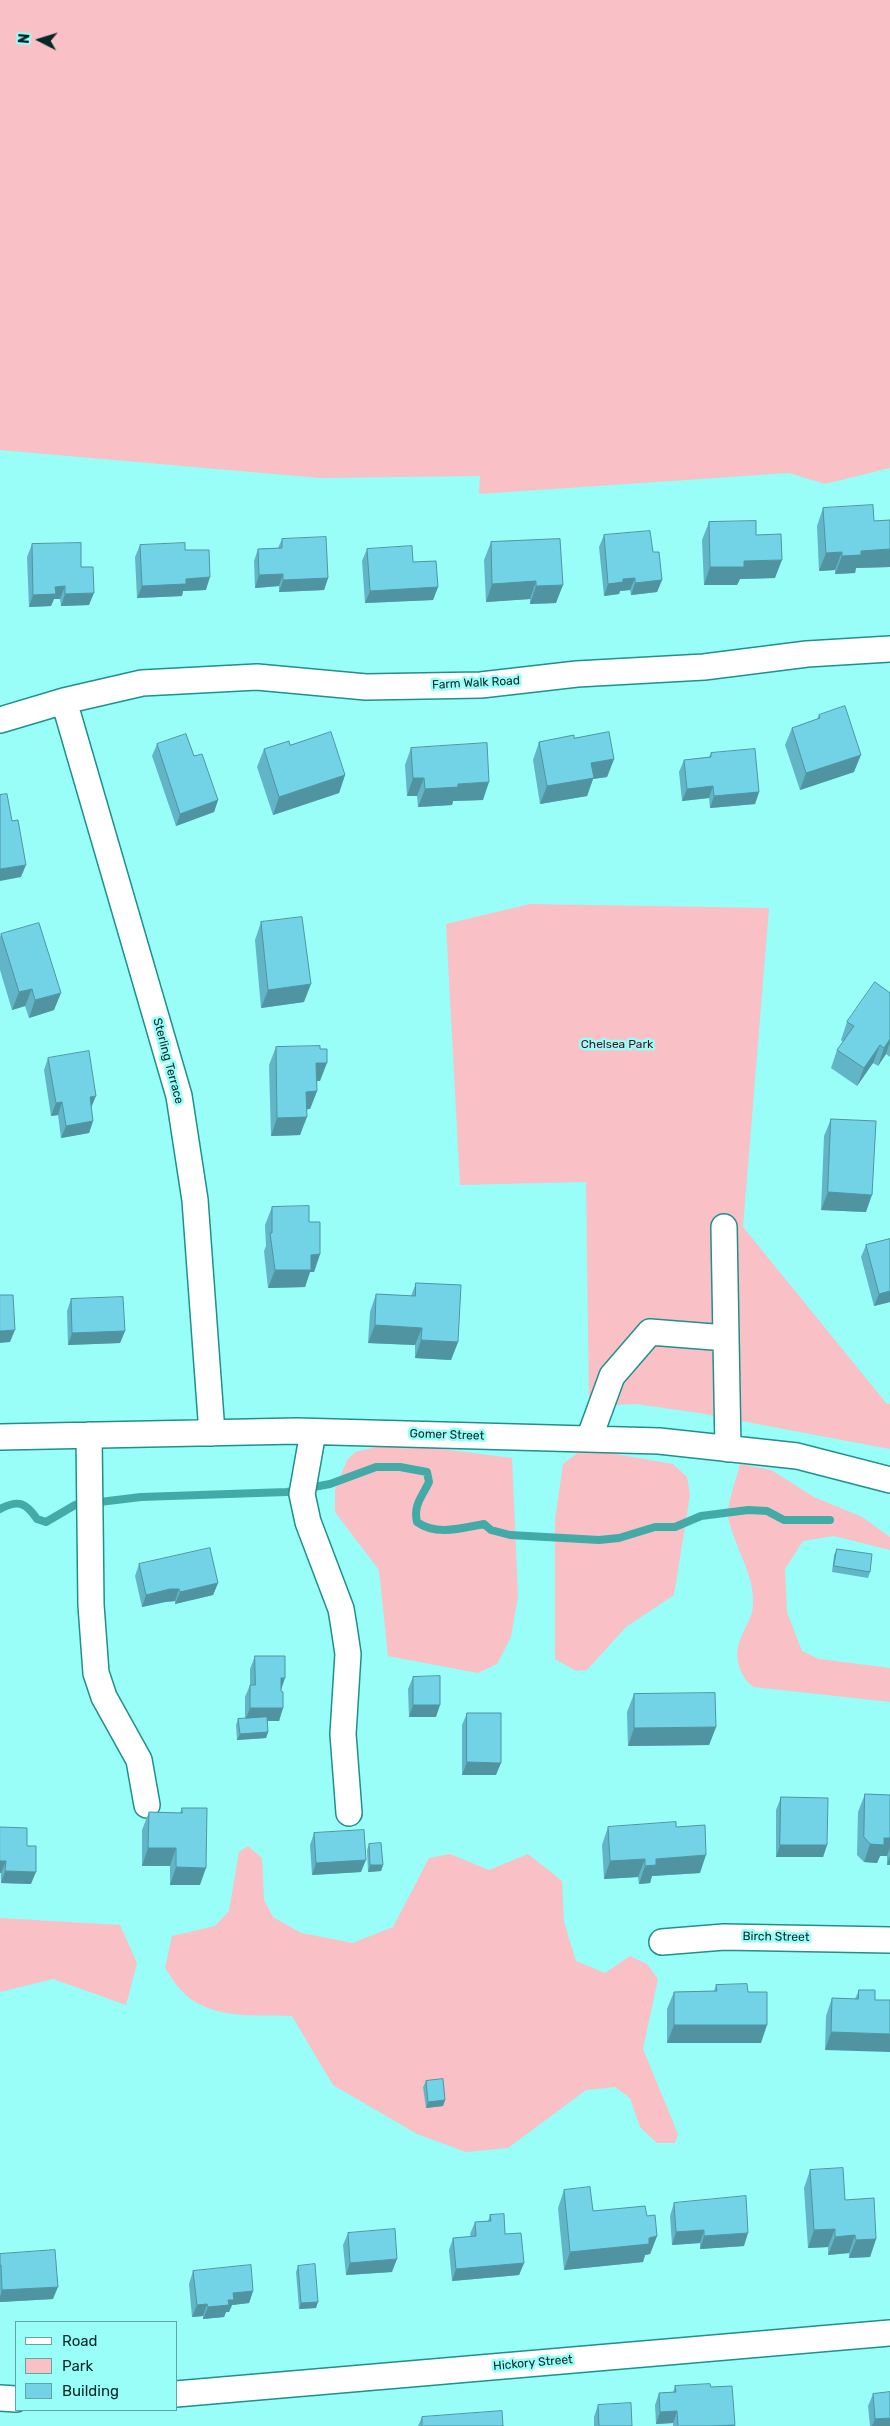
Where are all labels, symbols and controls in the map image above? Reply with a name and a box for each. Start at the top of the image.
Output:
north arrow [15,15,65,65]
text: N [16,33,33,44]
street label: Farm Walk Road [432,674,520,692]
street label: Sterling Terrace [150,1017,186,1105]
park label: Chelsea Park [581,1038,653,1052]
street label: Gomer Street [409,1427,485,1443]
street label: Birch Street [742,1929,810,1945]
legend [15,2321,178,2411]
text: Road [62,2332,98,2350]
street label: Hickory Street [493,2352,573,2374]
text: Park [62,2357,93,2375]
text: Building [62,2382,119,2400]

